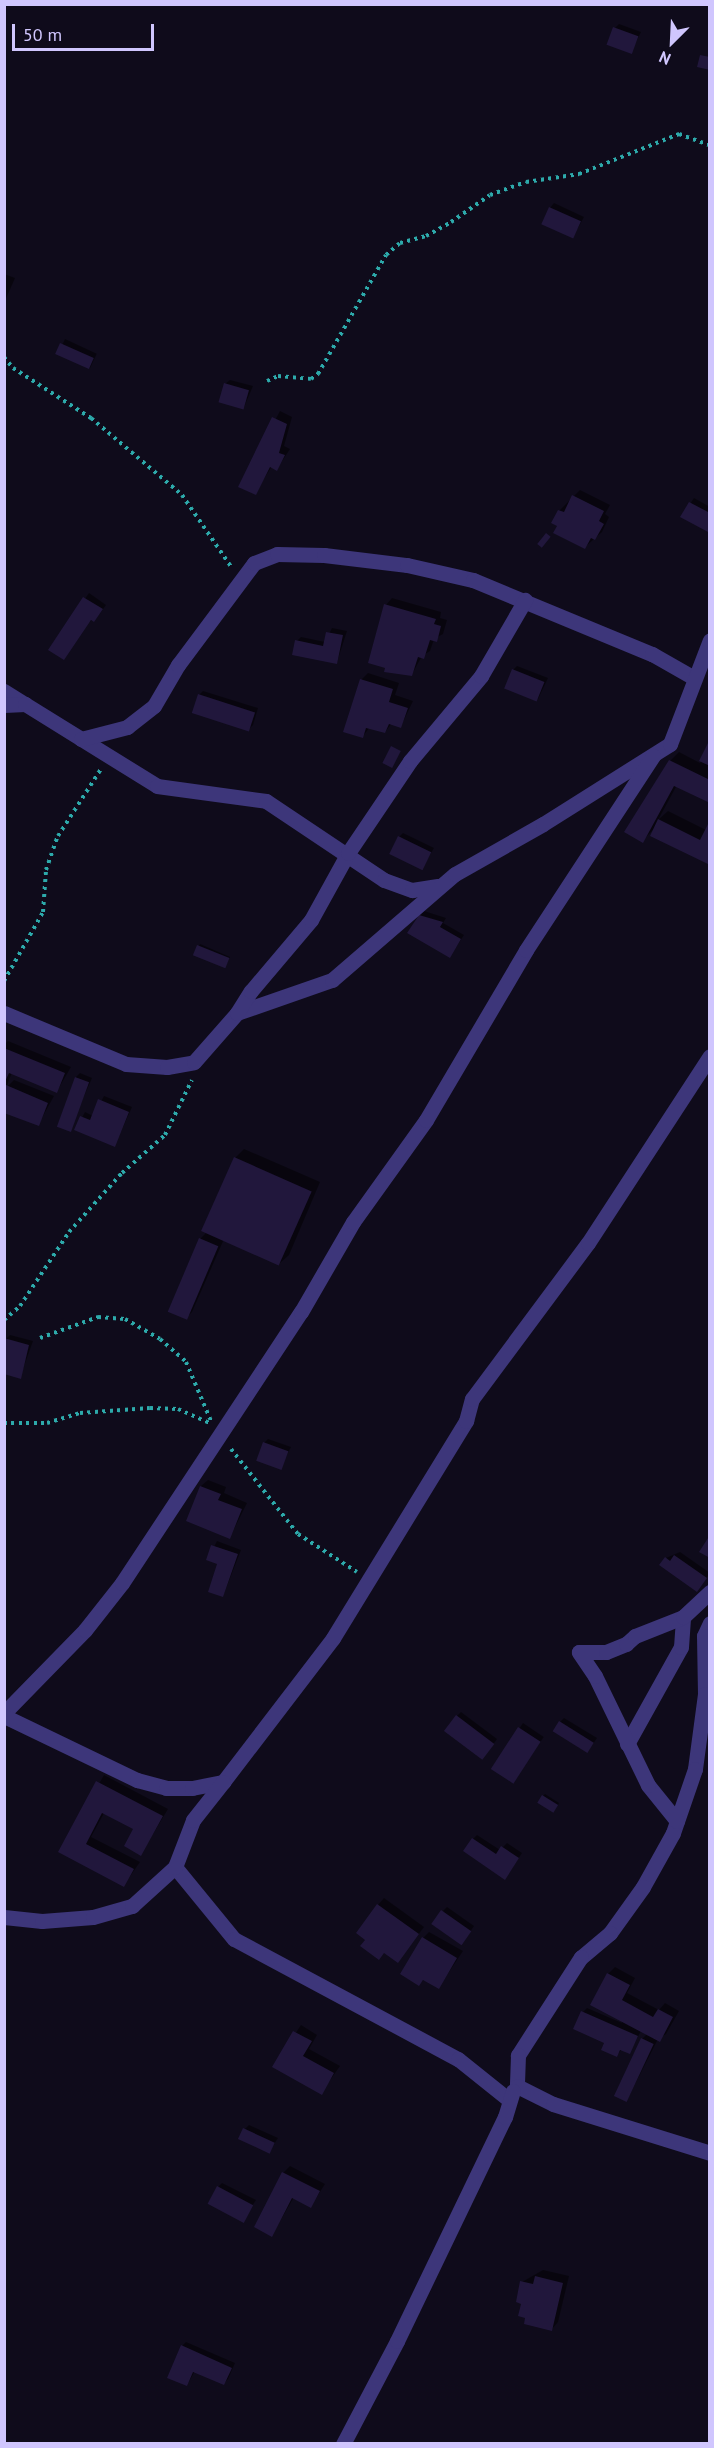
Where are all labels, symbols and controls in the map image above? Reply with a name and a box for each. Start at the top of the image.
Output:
scale bar [15,12,158,50]
north arrow [642,12,702,72]
text: 50 m [23,23,62,46]
text: N [656,47,674,70]

